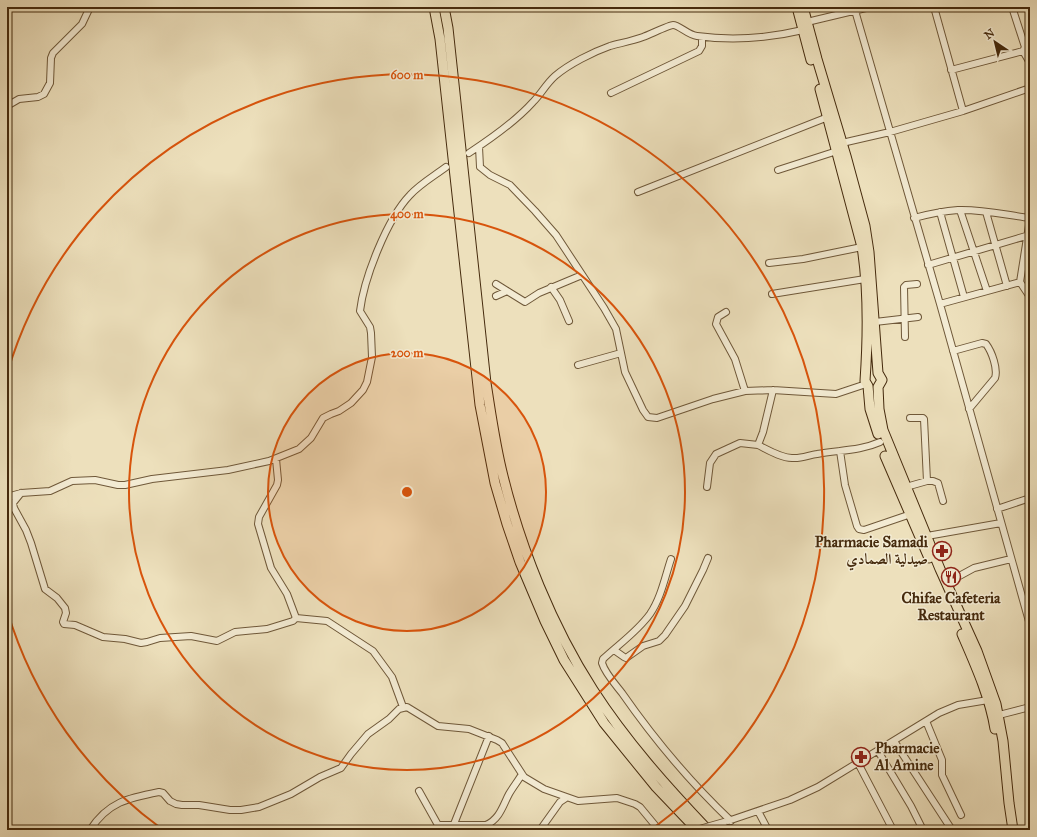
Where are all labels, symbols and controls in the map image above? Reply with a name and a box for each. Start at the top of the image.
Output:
north arrow [975,22,1015,62]
text: N [982,26,998,42]
text: 600 m [391,68,424,82]
text: 400 m [390,207,425,222]
text: 200 m [391,346,424,360]
centre of rings [400,485,414,499]
place label: Pharmacie Samadi صيدلية الصمادي [815,533,929,571]
pharmacy icon: Pharmacie Samadi صيدلية الصمادي [931,540,953,562]
restaurant icon: Chifae Cafeteria Restaurant [940,566,962,588]
place label: Chifae Cafeteria Restaurant [902,589,1001,624]
place label: Pharmacie Al Amine [874,739,940,774]
pharmacy icon: Pharmacie Al Amine [850,746,872,768]

